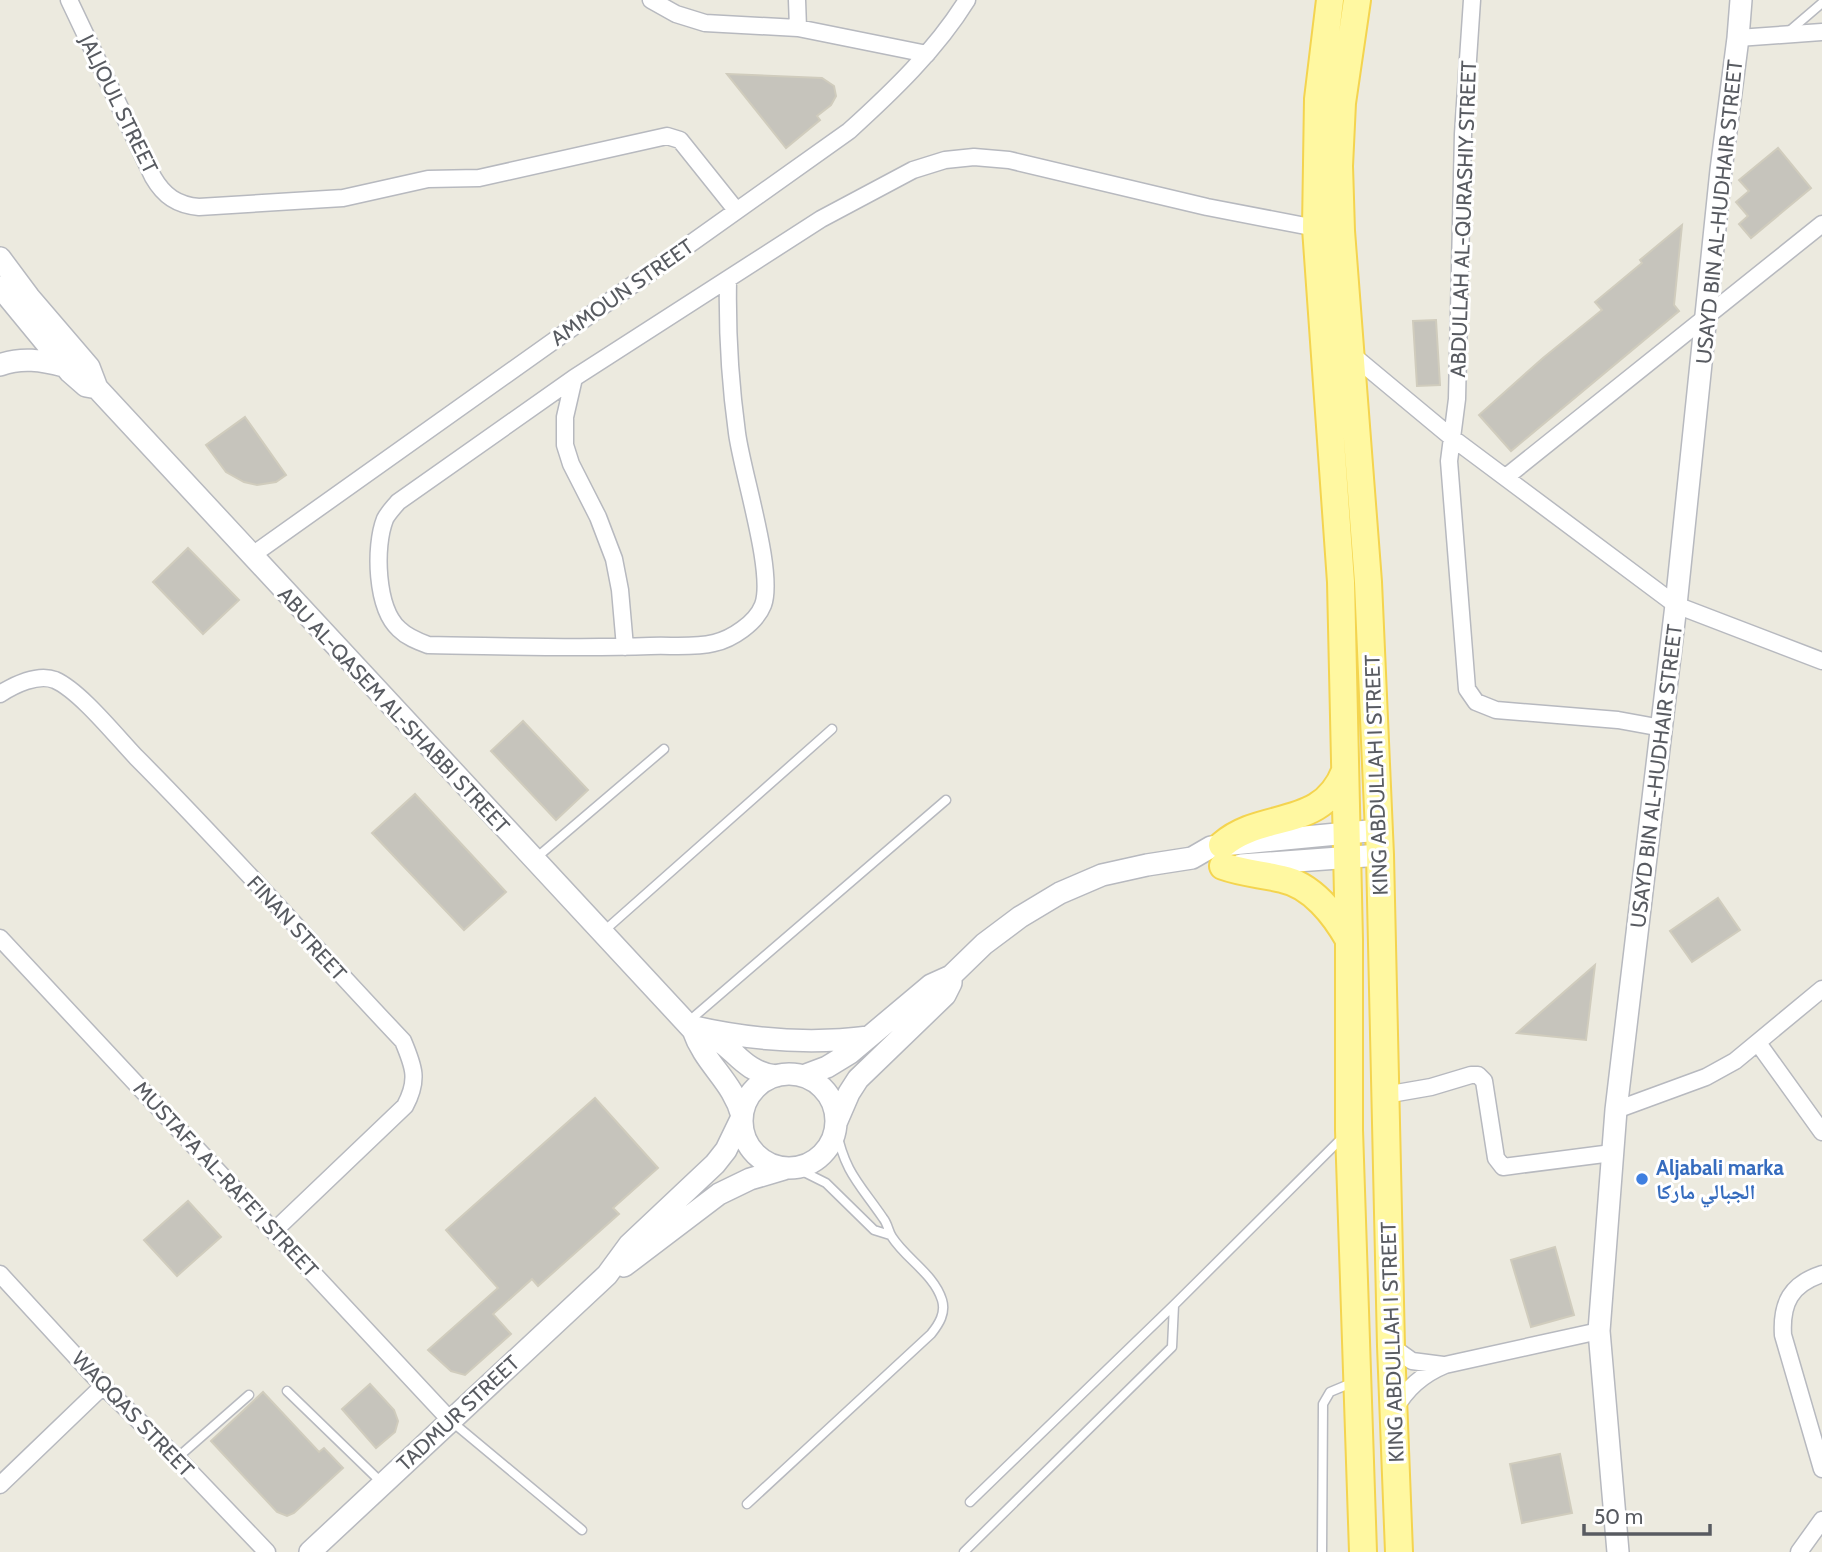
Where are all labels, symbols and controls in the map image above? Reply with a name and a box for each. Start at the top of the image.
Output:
street label: JALJOUL STREET [74,30,163,178]
street label: USAYD BIN AL-HUDHAIR STREET [1691,59,1747,365]
street label: ABDULLAH AL-QURASHIY STREET [1445,60,1481,378]
street label: AMMOUN STREET [546,233,698,351]
street label: ABU AL-QASEM AL-SHABBI STREET [273,582,515,838]
street label: USAYD BIN AL-HUDHAIR STREET [1625,623,1687,929]
street label: KING ABDULLAH I STREET [1359,654,1393,896]
street label: FINAN STREET [242,870,352,986]
street label: MUSTAFA AL-RAFE’I STREET [129,1076,323,1282]
place label: Aljabali marka الجبالي ماركا [1656,1155,1784,1208]
marker: Aljabali marka الجبالي ماركا [1634,1171,1650,1187]
street label: KING ABDULLAH I STREET [1375,1221,1409,1463]
street label: WAQQAS STREET [67,1346,199,1482]
street label: TADMUR STREET [392,1350,524,1476]
scale bar [1584,1492,1710,1536]
text: 50 m [1594,1504,1643,1529]

